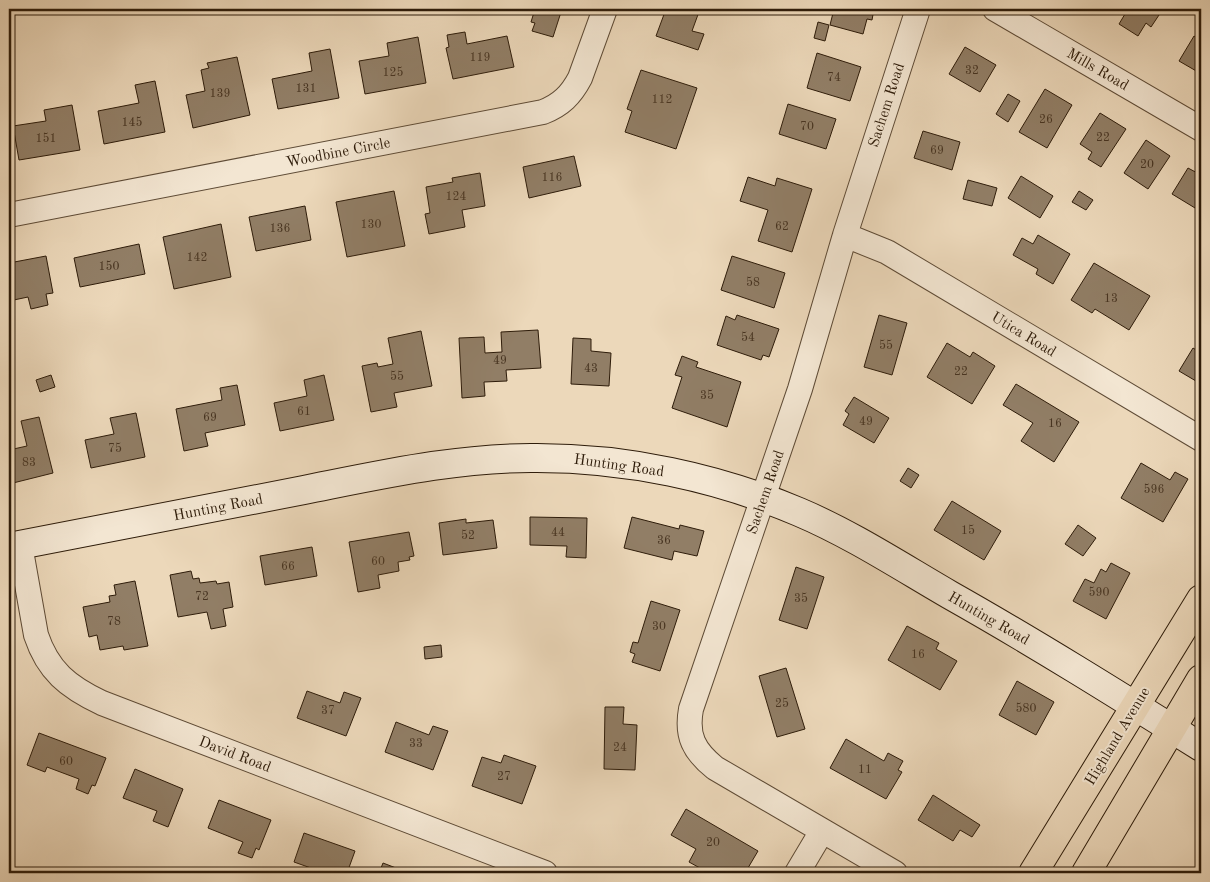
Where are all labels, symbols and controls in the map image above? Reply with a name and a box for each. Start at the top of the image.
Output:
street label: Mills Road [1064,47,1131,94]
house number: 119 [470,52,490,64]
street label: Sachem Road [867,61,908,150]
house number: 32 [965,65,979,77]
house number: 125 [383,66,403,79]
house number: 74 [827,72,841,84]
house number: 131 [296,83,316,95]
house number: 139 [210,88,230,100]
house number: 112 [652,94,672,106]
house number: 26 [1039,114,1053,126]
house number: 145 [122,116,142,129]
house number: 70 [800,121,814,133]
house number: 151 [36,132,56,145]
house number: 22 [1096,132,1110,144]
street label: Woodbine Circle [285,136,392,171]
house number: 69 [930,145,944,157]
house number: 20 [1140,159,1154,171]
house number: 116 [542,172,562,184]
house number: 124 [446,191,466,203]
house number: 130 [361,219,381,231]
house number: 62 [775,221,789,233]
house number: 136 [270,223,290,235]
house number: 142 [187,252,207,264]
house number: 150 [99,260,119,273]
house number: 58 [746,276,760,289]
house number: 13 [1104,293,1118,305]
street label: Utica Road [988,310,1058,360]
house number: 54 [741,331,755,344]
house number: 55 [879,339,893,352]
house number: 49 [493,355,507,367]
house number: 43 [584,363,598,375]
house number: 22 [954,366,968,378]
house number: 55 [390,370,404,383]
house number: 35 [700,389,714,402]
house number: 61 [297,406,311,418]
house number: 69 [203,412,217,424]
house number: 49 [859,416,873,428]
house number: 16 [1048,418,1062,430]
house number: 75 [108,442,122,455]
street label: Sachem Road [745,448,788,536]
street label: Hunting Road [573,453,665,480]
house number: 83 [22,457,36,469]
house number: 596 [1144,483,1164,496]
street label: Hunting Road [172,492,265,525]
house number: 15 [961,524,975,537]
house number: 44 [551,527,565,539]
house number: 52 [461,529,475,542]
house number: 36 [657,535,671,547]
house number: 60 [371,556,385,568]
house number: 66 [281,561,295,573]
house number: 590 [1089,586,1109,599]
street label: Hunting Road [945,590,1032,649]
house number: 72 [195,591,209,603]
house number: 35 [794,592,808,605]
house number: 78 [107,616,121,628]
house number: 30 [652,621,666,633]
house number: 16 [911,649,925,661]
street label: Highland Avenue [1083,685,1153,788]
house number: 25 [775,697,789,710]
house number: 580 [1016,702,1036,715]
house number: 37 [321,705,335,717]
street label: David Road [196,735,273,776]
house number: 33 [409,738,423,750]
house number: 24 [613,742,627,754]
house number: 60 [59,756,73,768]
house number: 11 [858,764,872,776]
house number: 27 [497,771,511,783]
house number: 20 [706,837,720,849]

